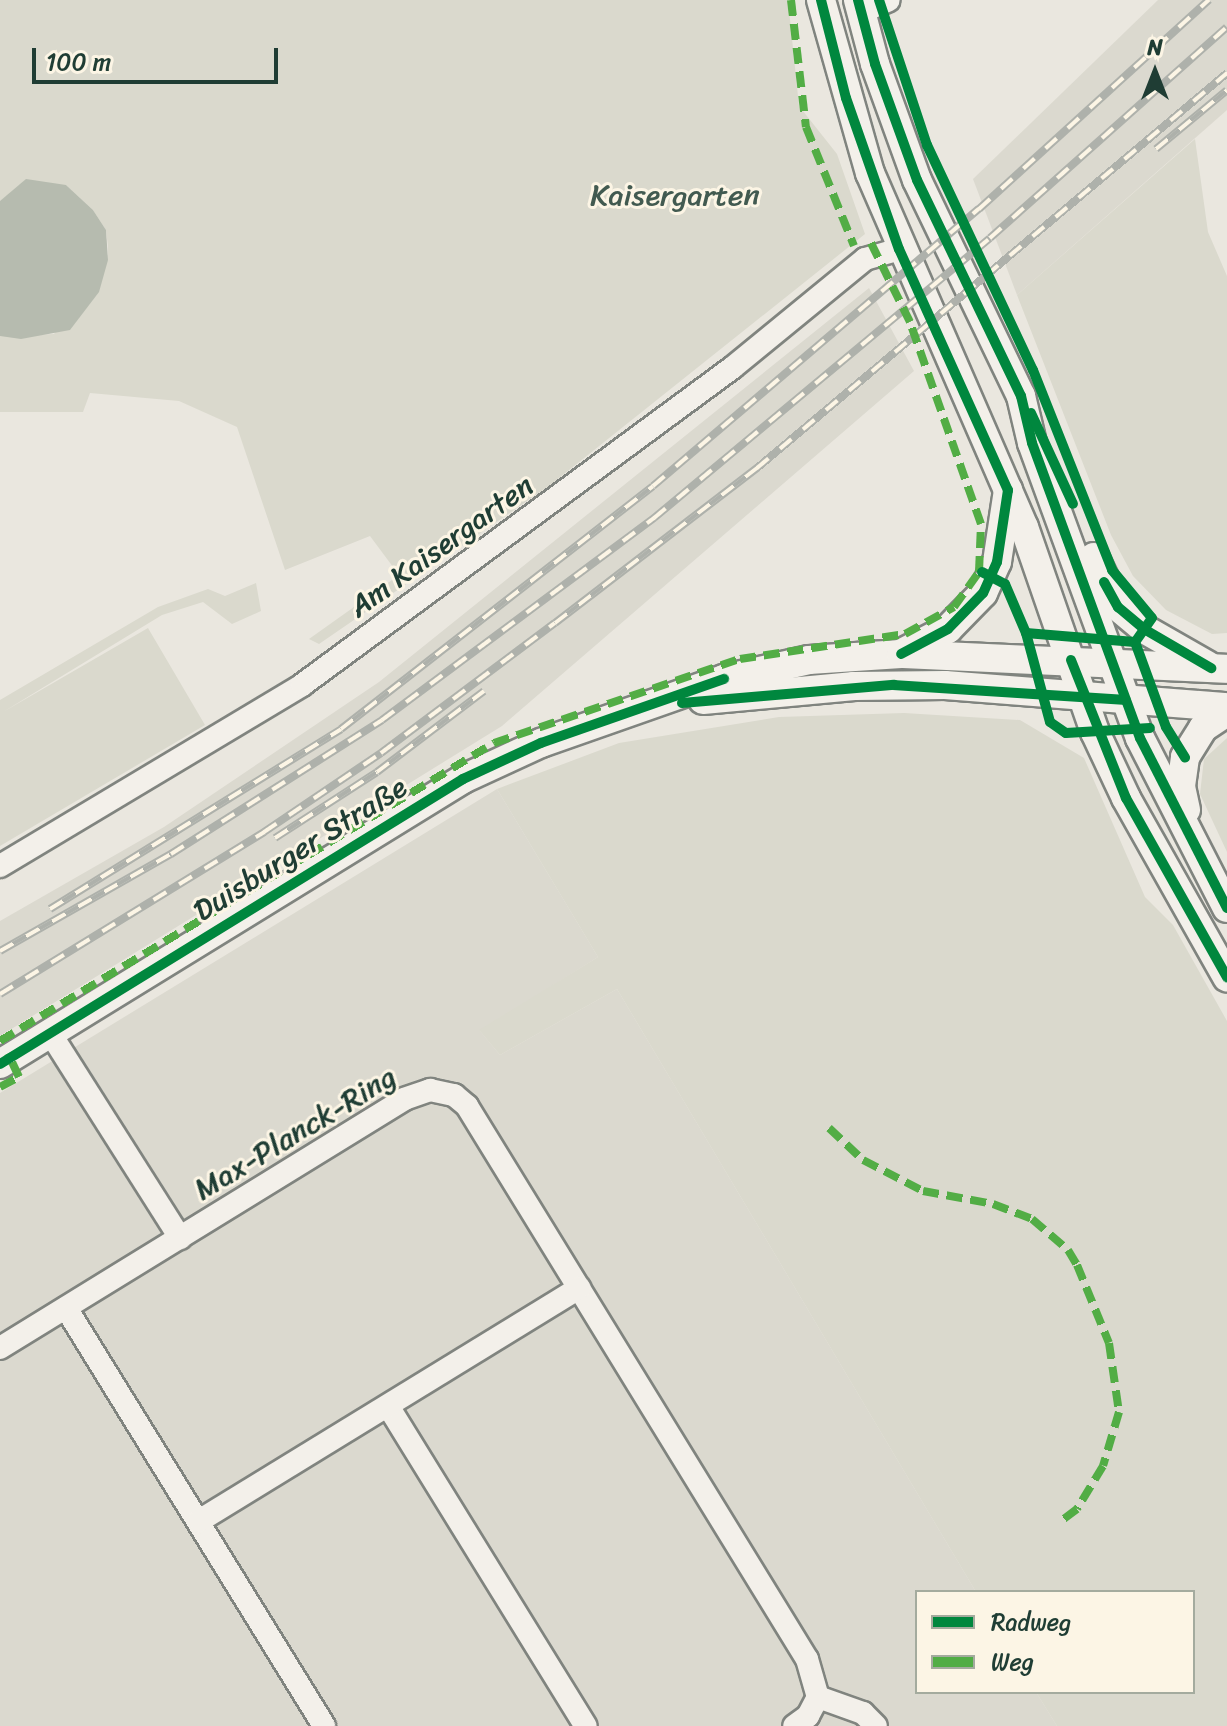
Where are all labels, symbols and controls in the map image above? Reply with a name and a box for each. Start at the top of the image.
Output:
text: N [1147,28,1163,67]
scale bar [36,32,282,82]
north arrow [1115,32,1195,112]
text: 100 m [46,41,111,83]
park label: Kaisergarten [590,177,760,213]
street label: Am Kaisergarten [341,467,541,625]
street label: Duisburger Straße [186,768,414,930]
street label: Max-Planck-Ring [188,1059,402,1207]
legend [915,1590,1195,1694]
text: Radweg [991,1601,1071,1643]
text: Weg [991,1641,1034,1683]

